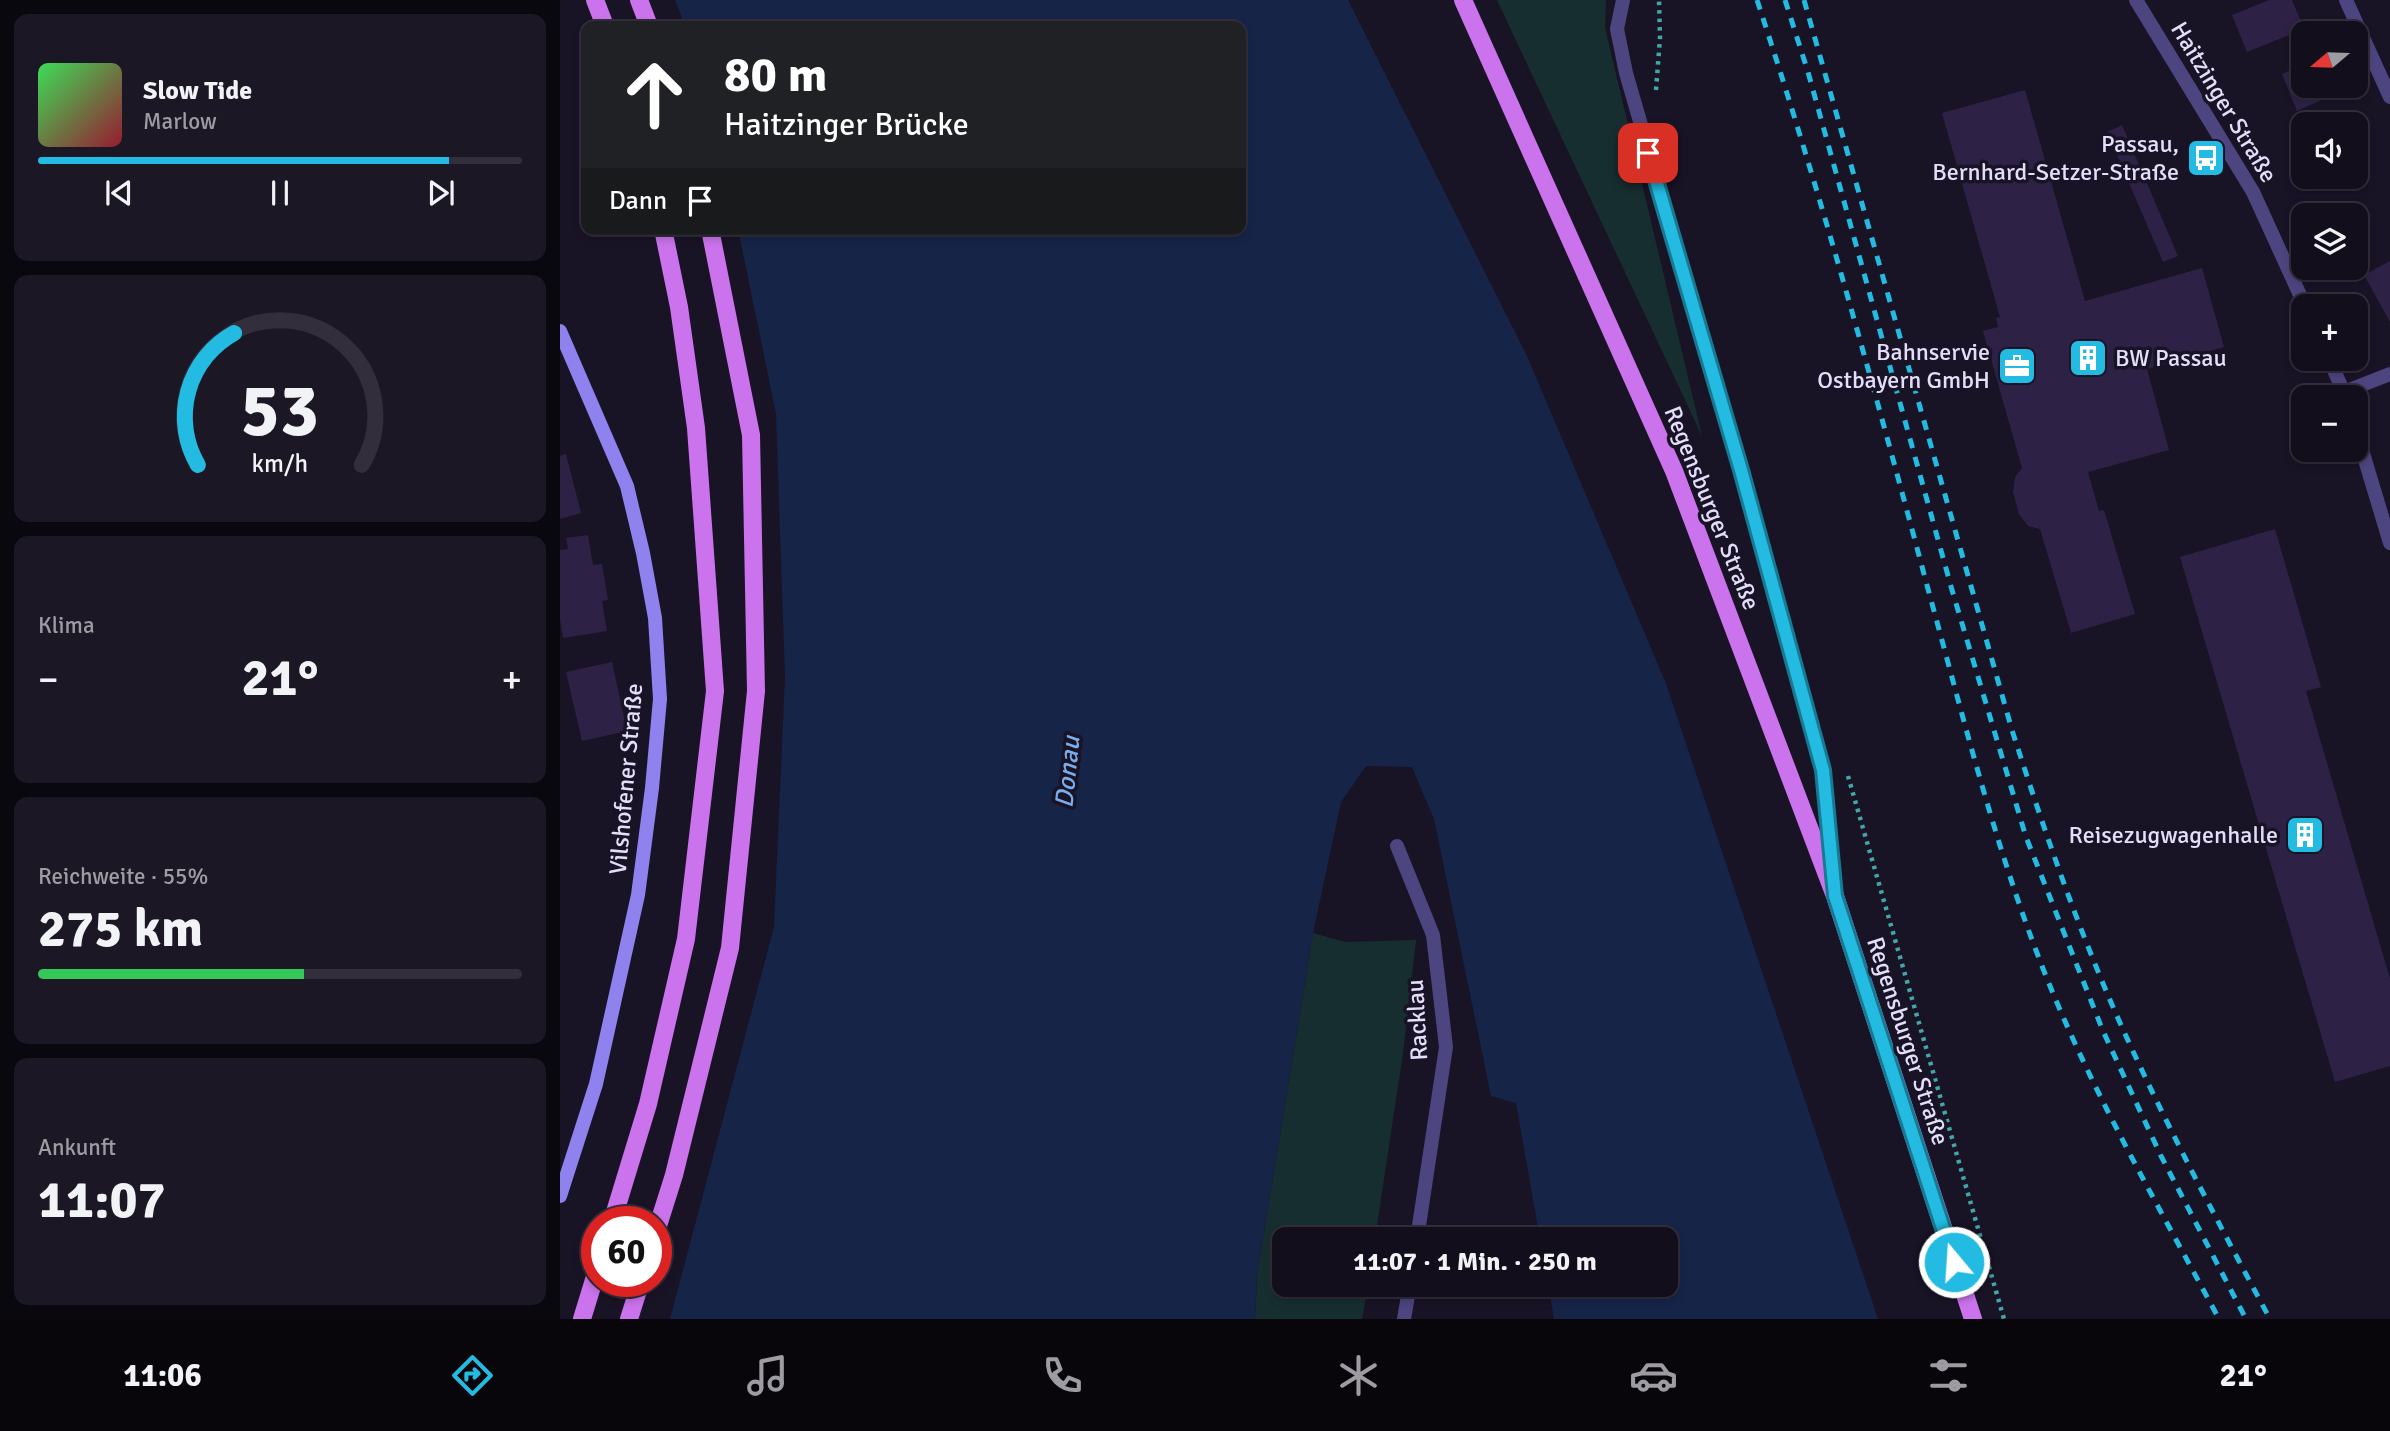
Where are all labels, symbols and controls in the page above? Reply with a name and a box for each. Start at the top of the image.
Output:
street label: Haitzinger Straße [2164,16,2284,188]
north arrow [2291,21,2368,98]
map controls [2291,21,2368,462]
text: 80 m [724,45,827,105]
icon: ahead [609,49,700,140]
text: Slow Tide [143,75,252,107]
text: Haitzinger Brücke [724,105,969,144]
text: Marlow [143,107,217,136]
button: sound [2291,112,2368,189]
pin [1618,123,1678,183]
place label: Passau, Bernhard-Setzer-Straße [1932,129,2179,187]
icon: arrive [1629,134,1667,172]
bus stop icon: Passau, Bernhard-Setzer-Straße [2185,137,2227,179]
icon: previous [100,174,138,212]
icon: pause [261,174,299,212]
icon: next [422,174,460,212]
icon: arrive [681,182,719,220]
text: Dann [609,185,667,217]
button: layers [2291,203,2368,280]
button: + [2291,294,2368,371]
place label: Bahnservie Ostbayern GmbH [1817,337,1990,395]
building icon: BW Passau [2067,337,2109,379]
place label: BW Passau [2115,343,2227,373]
office icon: Bahnservie Ostbayern GmbH [1996,345,2038,387]
text: 53 [241,367,319,456]
button: − [2291,385,2368,462]
street label: Regensburger Straße [1657,402,1767,614]
text: km/h [252,447,308,478]
text: Klima [38,611,95,640]
text: 21° [242,646,318,710]
text: − [38,656,59,703]
text: + [501,656,522,703]
street label: Vilshofener Straße [603,682,649,876]
water label: Donau [1048,733,1088,810]
building icon: Reisezugwagenhalle [2284,814,2326,856]
place label: Reisezugwagenhalle [2069,820,2278,850]
text: Reichweite · 55% [38,862,208,891]
text: 275 km [38,897,203,961]
street label: Regensburger Straße [1860,933,1956,1149]
street label: Racklau [1400,978,1434,1062]
text: Ankunft [38,1133,116,1162]
text: 11:07 [38,1168,166,1232]
speed limit sign: 60 [581,1206,672,1297]
position arrow [1917,1225,1991,1299]
text: 11:07 · 1 Min. · 250 m [1353,1246,1597,1278]
icon: directions [448,1351,497,1400]
icon: music [743,1351,792,1400]
icon: phone [1038,1351,1087,1400]
icon: climate [1334,1351,1383,1400]
icon: car [1629,1351,1678,1400]
icon: filters [1924,1351,1973,1400]
text: 11:06 [123,1356,202,1395]
text: 21° [2219,1356,2267,1395]

